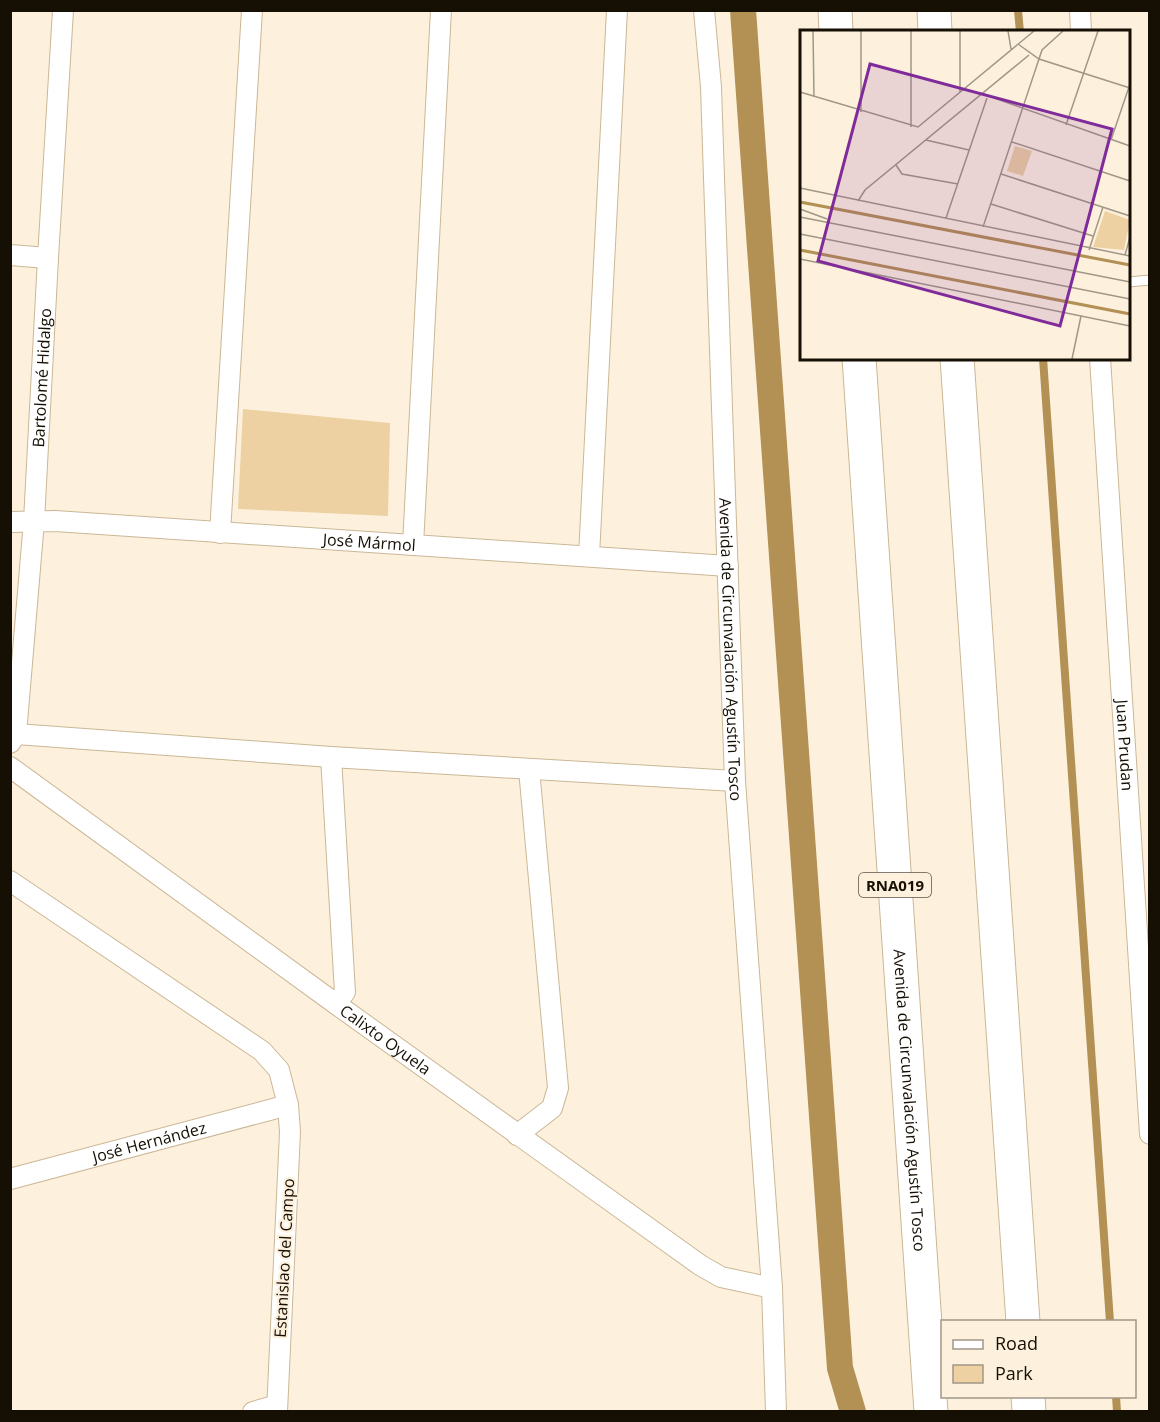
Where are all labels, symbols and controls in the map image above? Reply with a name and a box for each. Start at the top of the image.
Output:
inset map [800,30,1130,360]
street label: Bartolomé Hidalgo [27,307,56,448]
street label: Avenida de Circunvalación Agustín Tosco [714,497,747,802]
street label: José Mármol [320,528,416,556]
street label: Juan Prudan [1111,697,1139,792]
road number: RNA019 [859,873,931,897]
street label: Avenida de Circunvalación Agustín Tosco [888,948,931,1252]
street label: Calixto Oyuela [336,999,435,1080]
street label: José Hernández [88,1116,208,1168]
street label: Estanislao del Campo [269,1178,299,1338]
legend [941,1320,1136,1398]
text: Road [995,1331,1038,1355]
text: Park [995,1361,1033,1385]

